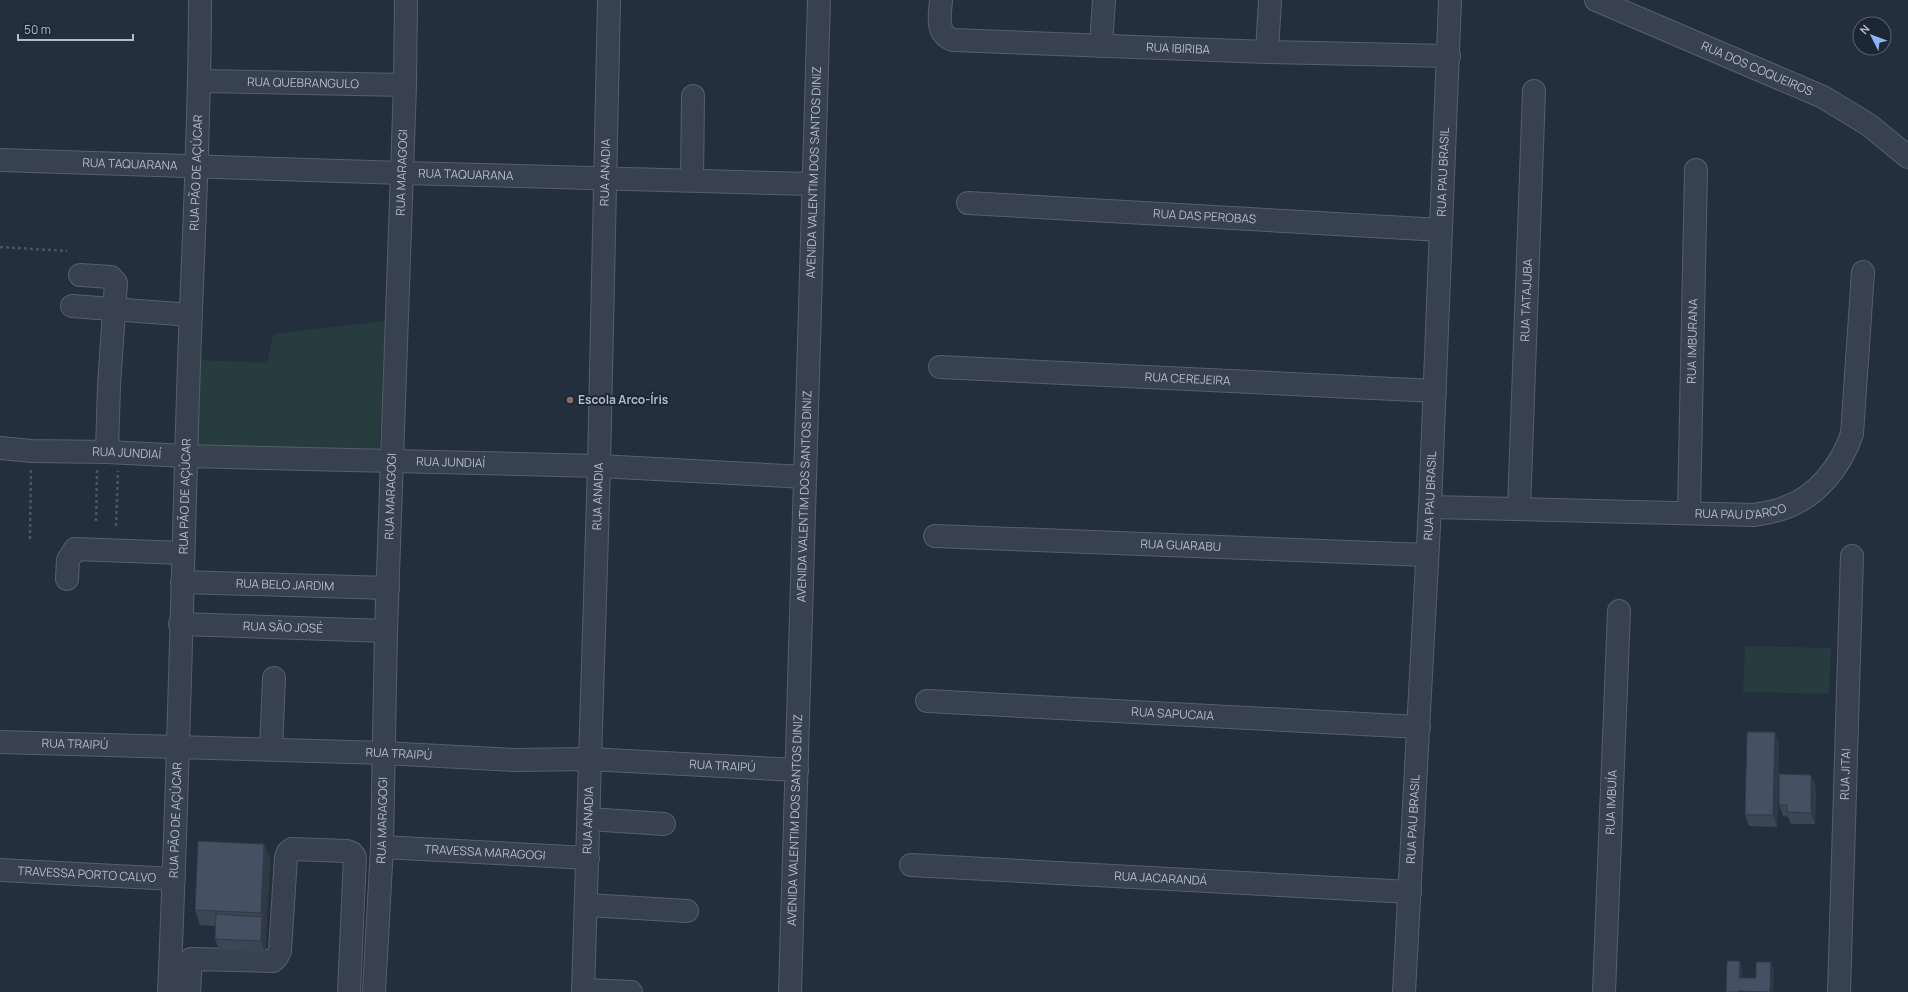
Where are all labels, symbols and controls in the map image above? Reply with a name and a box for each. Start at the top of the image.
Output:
scale bar [18,16,133,42]
north arrow [1852,16,1892,56]
text: 50 m [24,21,51,38]
text: N [1856,21,1872,37]
street label: RUA DOS COQUEIROS [1699,37,1816,100]
street label: RUA IBIRIBA [1146,38,1211,58]
street label: AVENIDA VALENTIM DOS SANTOS DINIZ [802,66,825,279]
street label: RUA QUEBRANGULO [247,73,359,92]
street label: RUA PÃO DE AÇÚCAR [185,114,206,231]
street label: RUA PAU BRASIL [1432,127,1453,217]
street label: RUA MARAGOGI [391,129,411,216]
street label: RUA ANADIA [596,138,614,206]
street label: RUA TAQUARANA [82,154,178,174]
street label: RUA TAQUARANA [418,164,514,184]
street label: RUA DAS PEROBAS [1153,205,1257,227]
street label: RUA TATAJUBA [1516,258,1536,342]
street label: RUA IMBURANA [1683,298,1701,384]
street label: RUA CEREJEIRA [1144,368,1231,389]
street label: AVENIDA VALENTIM DOS SANTOS DINIZ [792,390,816,602]
place label: Escola Arco-Íris [578,391,669,408]
marker: Escola Arco-Íris [565,395,575,405]
street label: RUA PÃO DE AÇÚCAR [174,438,195,554]
street label: RUA JUNDIAÍ [92,443,162,463]
street label: RUA PAU BRASIL [1419,451,1440,541]
street label: RUA MARAGOGI [380,453,400,540]
street label: RUA JUNDIAÍ [416,453,486,471]
street label: RUA ANADIA [588,462,607,530]
street label: RUA PAU D'ARCO [1695,499,1789,523]
street label: RUA GUARABU [1140,535,1222,555]
street label: RUA BELO JARDIM [236,575,334,594]
street label: RUA SÃO JOSÉ [243,617,323,637]
street label: RUA SAPUCAIA [1131,703,1215,724]
street label: AVENIDA VALENTIM DOS SANTOS DINIZ [783,714,806,926]
street label: RUA TRAIPÚ [41,734,108,753]
street label: RUA TRAIPÚ [365,743,433,764]
street label: RUA JITAI [1836,748,1854,800]
street label: RUA TRAIPÚ [689,755,756,776]
street label: RUA PÃO DE AÇÚCAR [165,761,186,878]
street label: RUA IMBUÍA [1601,769,1621,835]
street label: RUA PAU BRASIL [1402,774,1424,864]
street label: RUA MARAGOGI [372,777,391,864]
street label: RUA ANADIA [578,786,597,854]
street label: TRAVESSA MARAGOGI [424,840,546,864]
street label: TRAVESSA PORTO CALVO [17,862,157,886]
street label: RUA JACARANDÁ [1114,867,1208,889]

